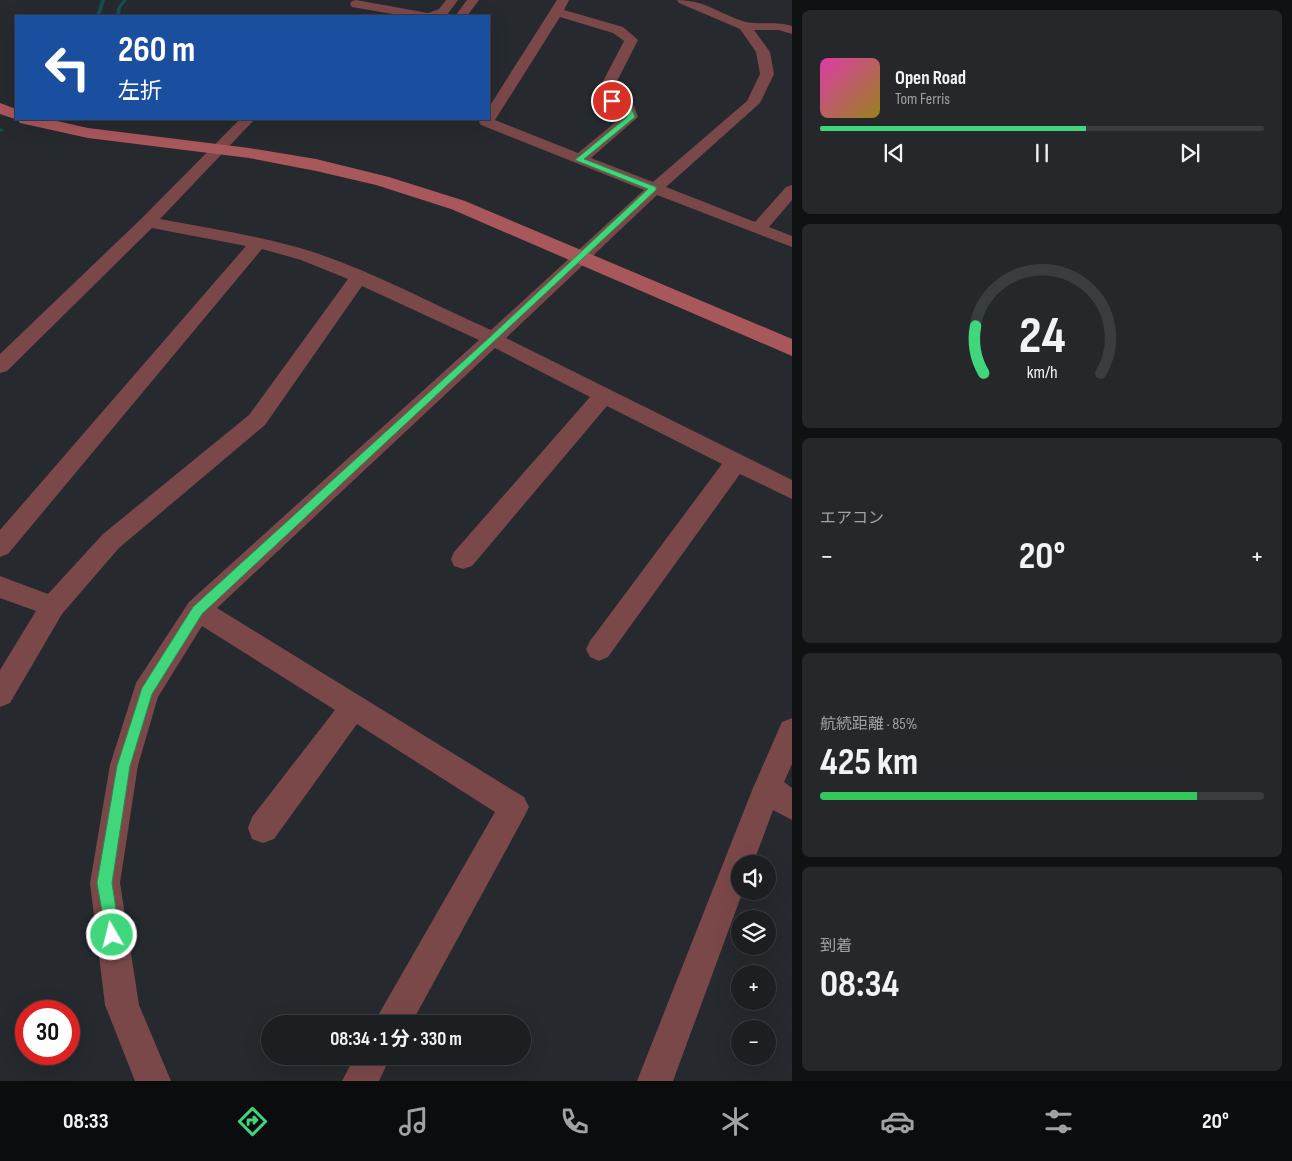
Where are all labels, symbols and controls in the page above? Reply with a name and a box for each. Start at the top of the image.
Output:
text: 260 m [118,29,195,72]
icon: left [35,35,100,100]
text: Open Road [895,67,966,90]
text: 左折 [118,78,162,105]
pin [591,80,633,122]
icon: arrive [598,87,626,115]
text: Tom Ferris [895,90,950,109]
icon: previous [880,139,908,167]
icon: pause [1028,139,1056,167]
icon: next [1176,139,1204,167]
text: 24 [1019,305,1065,368]
text: km/h [1027,362,1057,383]
text: エアコン [820,509,884,528]
text: 20° [1019,534,1065,579]
text: − [820,540,834,573]
text: + [1250,540,1264,573]
text: 航続距離 · 85% [820,715,917,734]
text: 425 km [820,740,918,785]
map controls [731,855,776,1065]
button: sound [731,855,776,900]
position arrow [85,908,137,960]
button: layers [731,910,776,955]
text: 到着 [820,937,852,956]
text: 08:34 [820,962,899,1007]
button: + [731,965,776,1010]
speed limit sign: 30 [15,1000,80,1065]
button: − [731,1020,776,1065]
text: 08:34 · 1 分 · 330 m [330,1028,462,1051]
icon: directions [235,1104,270,1139]
icon: music [396,1104,431,1139]
icon: phone [557,1104,592,1139]
icon: climate [718,1104,753,1139]
icon: car [880,1104,915,1139]
icon: filters [1041,1104,1076,1139]
text: 08:33 [63,1108,109,1135]
text: 20° [1202,1108,1229,1135]

